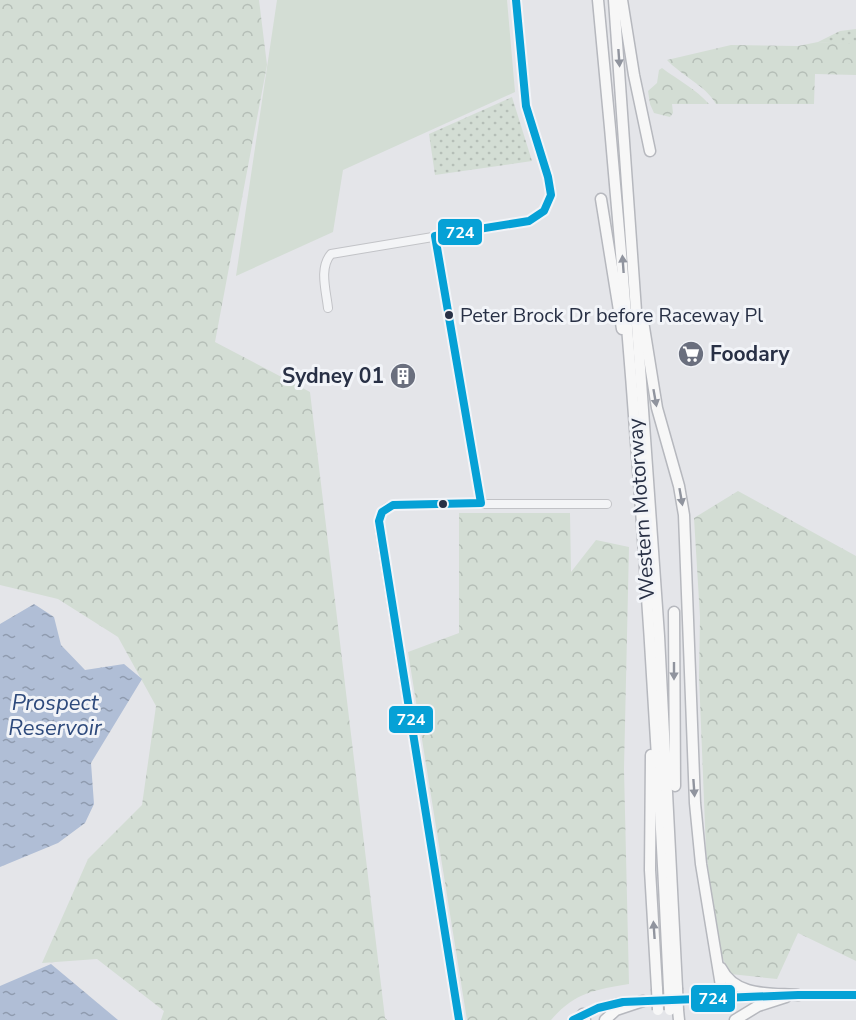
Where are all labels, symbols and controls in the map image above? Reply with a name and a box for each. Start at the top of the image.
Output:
one-way arrow [614,49,623,68]
line badge: 724 [437,218,483,246]
text: 724 [446,222,475,244]
one-way arrow [618,254,627,273]
place label: Peter Brock Dr before Raceway Pl [460,302,763,329]
marker: Peter Brock Dr before Raceway Pl [443,309,455,321]
supermarket icon: Foodary [676,339,706,369]
place label: Foodary [710,340,791,368]
building icon: Sydney 01 [388,361,418,391]
place label: Sydney 01 [282,362,384,390]
one-way arrow [651,389,660,408]
street label: Western Motorway [621,417,661,601]
one-way arrow [677,488,686,507]
unlabelled marker [437,498,449,510]
one-way arrow [669,661,679,680]
water label: Prospect Reservoir [8,688,103,743]
line badge: 724 [388,705,434,734]
text: 724 [397,709,426,731]
one-way arrow [689,778,699,797]
one-way arrow [649,921,658,940]
line badge: 724 [690,984,736,1013]
text: 724 [699,988,728,1010]

